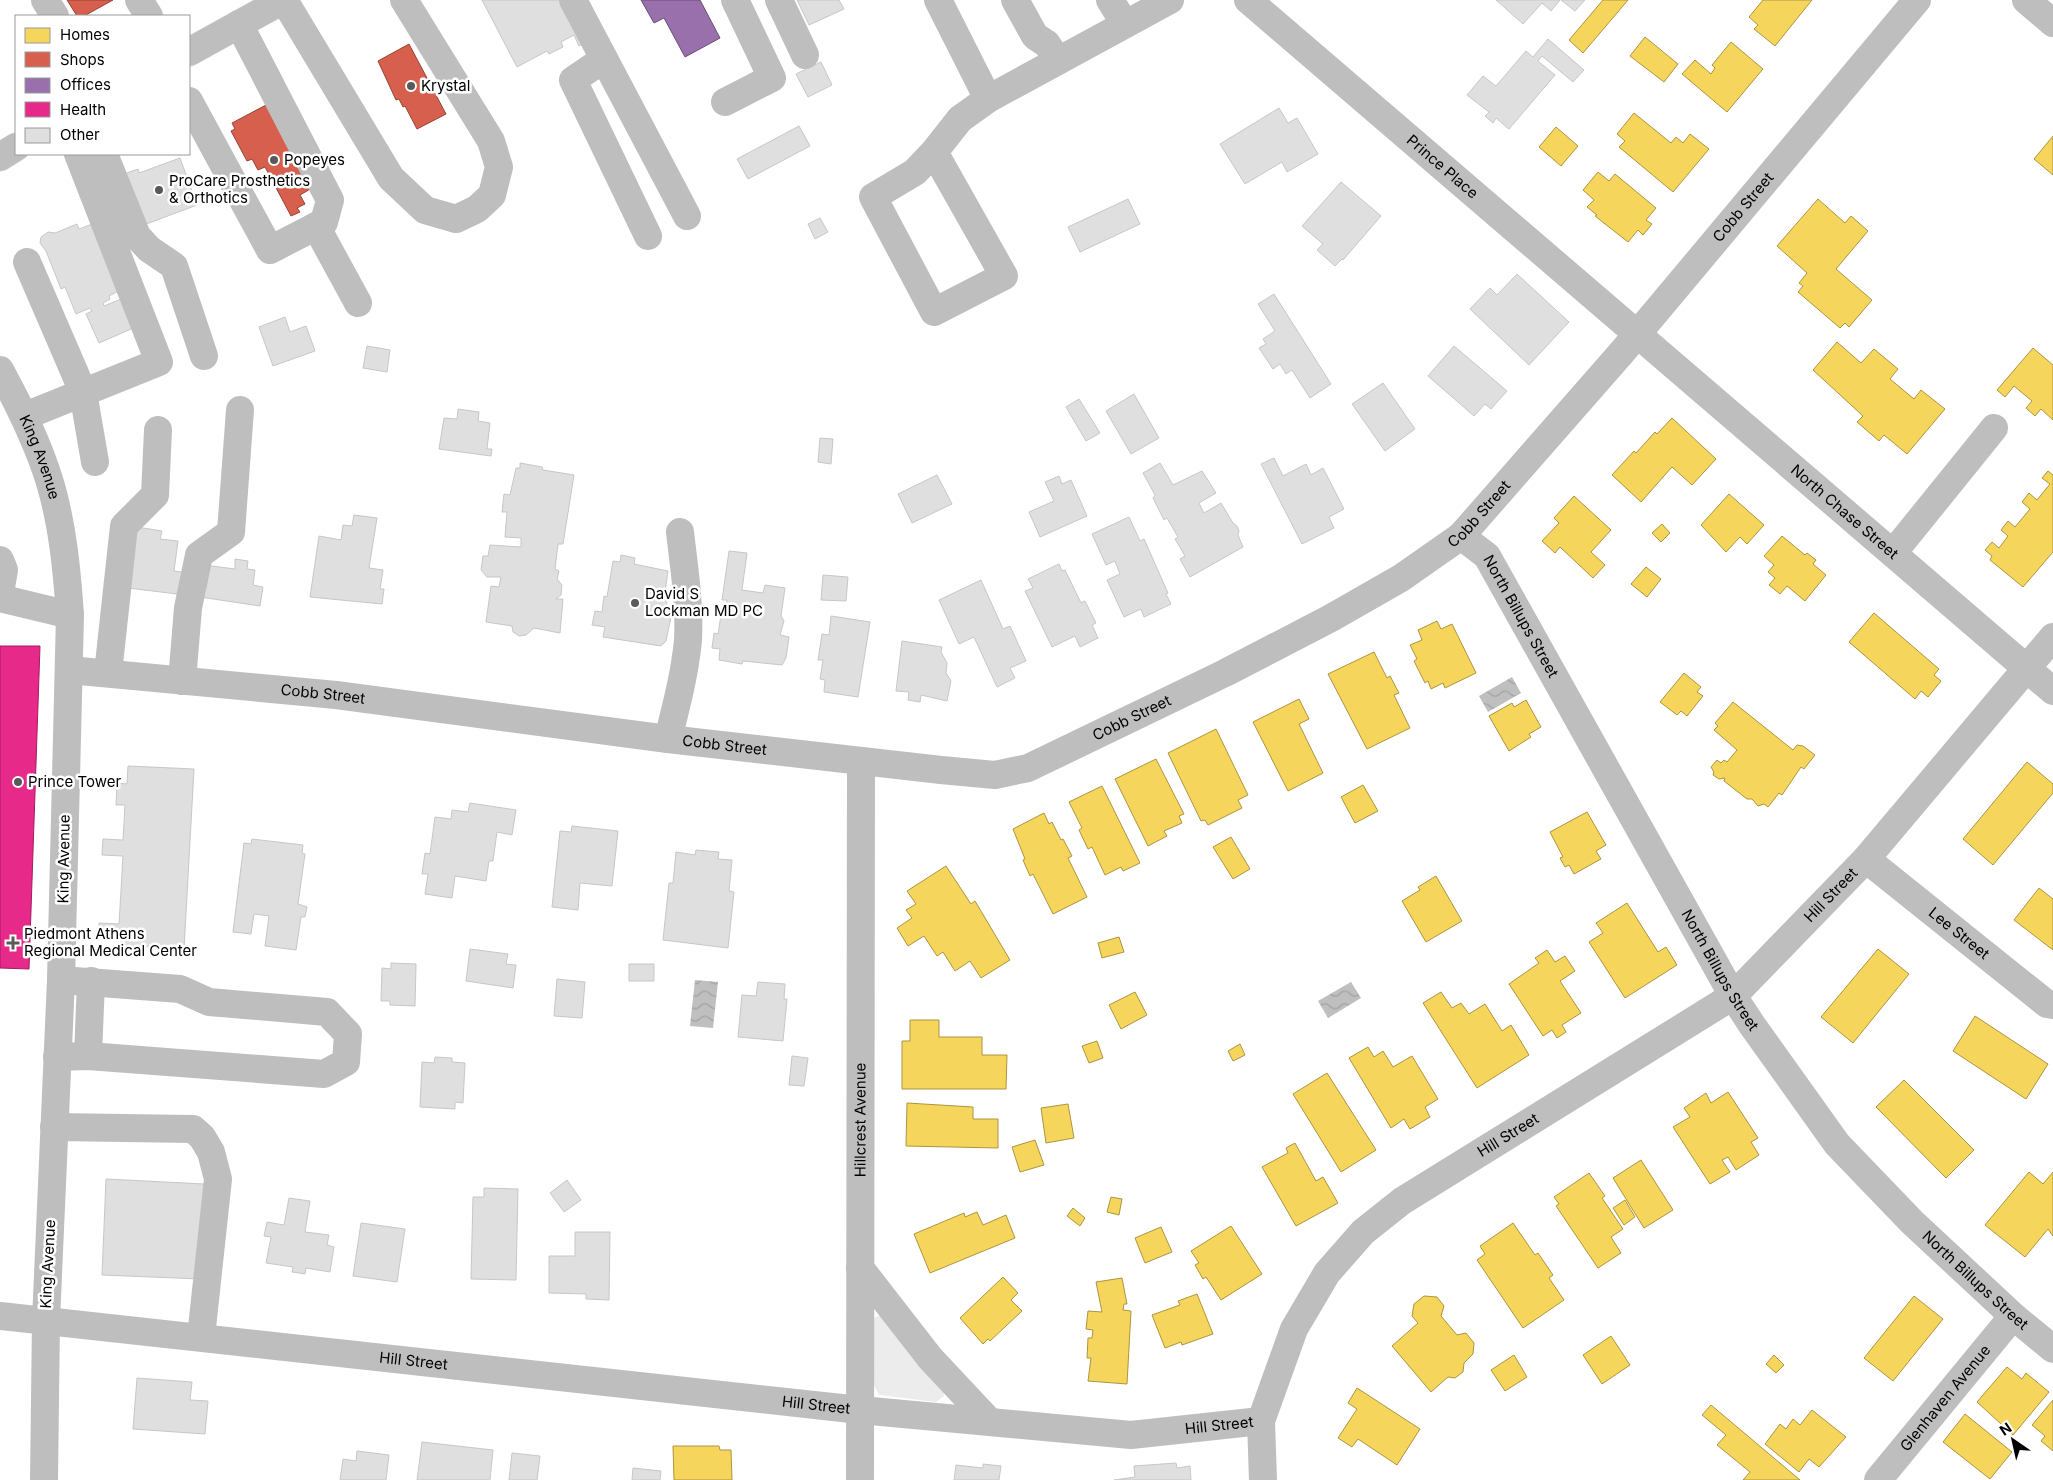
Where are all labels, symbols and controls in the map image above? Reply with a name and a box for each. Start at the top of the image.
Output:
legend [15,15,190,155]
text: Homes [60,25,110,44]
text: Shops [60,50,105,69]
text: Offices [60,75,111,94]
place label: Krystal [421,76,470,95]
marker: Krystal [405,80,417,92]
text: Health [60,100,106,119]
text: Other [60,125,100,144]
street label: Prince Place [1403,130,1482,202]
place label: Popeyes [284,150,345,169]
marker: Popeyes [268,154,280,166]
street label: Cobb Street [1708,168,1777,246]
place label: ProCare Prosthetics & Orthotics [169,171,310,207]
marker: ProCare Prosthetics & Orthotics [153,184,165,196]
street label: King Avenue [15,412,64,501]
street label: North Chase Street [1787,460,1902,563]
street label: Cobb Street [1444,476,1514,552]
street label: North Billups Street [1479,551,1563,681]
place label: David S Lockman MD PC [645,584,763,620]
marker: David S Lockman MD PC [629,597,641,609]
street label: Cobb Street [280,680,366,708]
street label: Cobb Street [1089,690,1174,745]
street label: Cobb Street [681,731,768,759]
place label: Prince Tower [28,772,121,791]
marker: Prince Tower [12,776,24,788]
street label: King Avenue [53,814,74,904]
street label: Hill Street [1800,864,1861,926]
street label: Lee Street [1925,903,1994,963]
street label: North Billups Street [1677,906,1763,1035]
place label: Piedmont Athens Regional Medical Center [24,924,197,960]
marker: Piedmont Athens Regional Medical Center [6,936,20,950]
street label: Hillcrest Avenue [850,1063,870,1177]
street label: Hill Street [1474,1109,1542,1161]
street label: King Avenue [36,1219,59,1309]
street label: North Billups Street [1918,1226,2032,1334]
street label: Glenhaven Avenue [1896,1341,1994,1455]
street label: Hill Street [378,1348,449,1374]
street label: Hill Street [781,1392,851,1418]
street label: Hill Street [1184,1412,1254,1438]
north arrow [1988,1415,2038,1465]
text: N [1996,1419,2015,1439]

